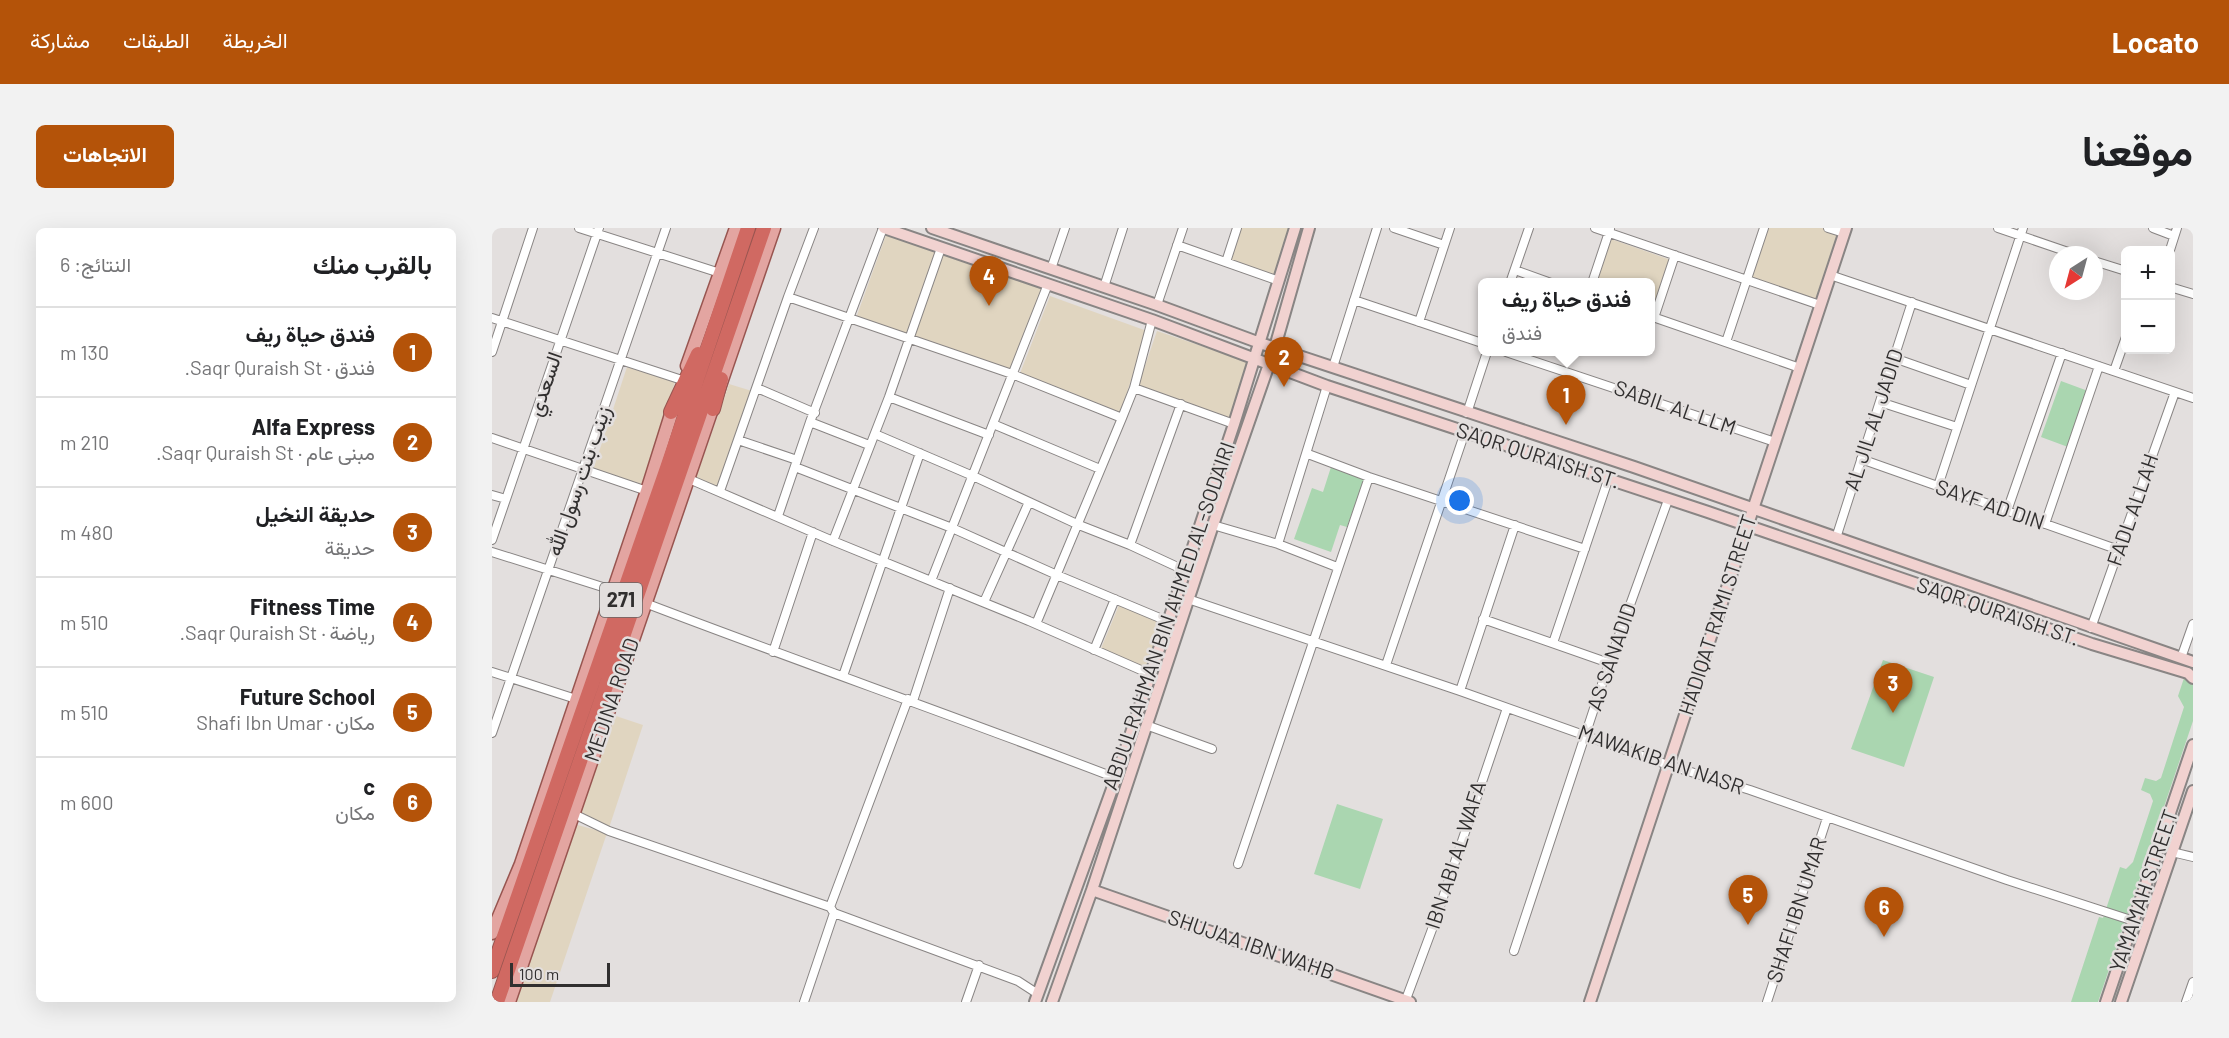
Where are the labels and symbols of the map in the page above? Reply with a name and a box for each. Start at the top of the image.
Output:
north arrow [2049,246,2103,300]
pin: 4 [970,256,1008,306]
pin: 2 [1264,338,1304,387]
street label: AL JIL AL JADID [1838,346,1907,494]
street label: السعدي [521,348,572,421]
street label: SABIL AL LLM [1611,374,1740,439]
pin: 1 [1546,376,1586,425]
street label: زينب بنت رسول الله [540,402,617,559]
street label: SAQR QURAISH ST. [1453,416,1623,493]
street label: ABDULRAHMAN BIN AHMED AL-SODAIRI [1096,438,1239,793]
street label: FADL ALLAH [2101,450,2162,569]
street label: SAYF AD DIN [1933,473,2048,534]
your location [1445,486,1474,515]
street label: HADIQAT RAMI STREET [1672,511,1761,718]
street label: SAQR QURAISH ST. [1914,571,2083,650]
road number: 271 [600,583,642,617]
street label: AS SANADID [1581,600,1641,713]
street label: MEDINA ROAD [578,635,643,765]
pin: 3 [1874,664,1912,713]
street label: MAWAKIB AN NASR [1575,718,1748,799]
street label: IBN ABI AL WAFA [1419,777,1490,932]
street label: YAMAMAH STREET [2103,806,2182,975]
street label: SHAFI IBN UMAR [1760,834,1831,986]
pin: 5 [1728,876,1768,925]
pin: 6 [1864,888,1904,937]
street label: SHUJAA IBN WAHB [1165,903,1338,984]
scale bar [510,960,610,988]

